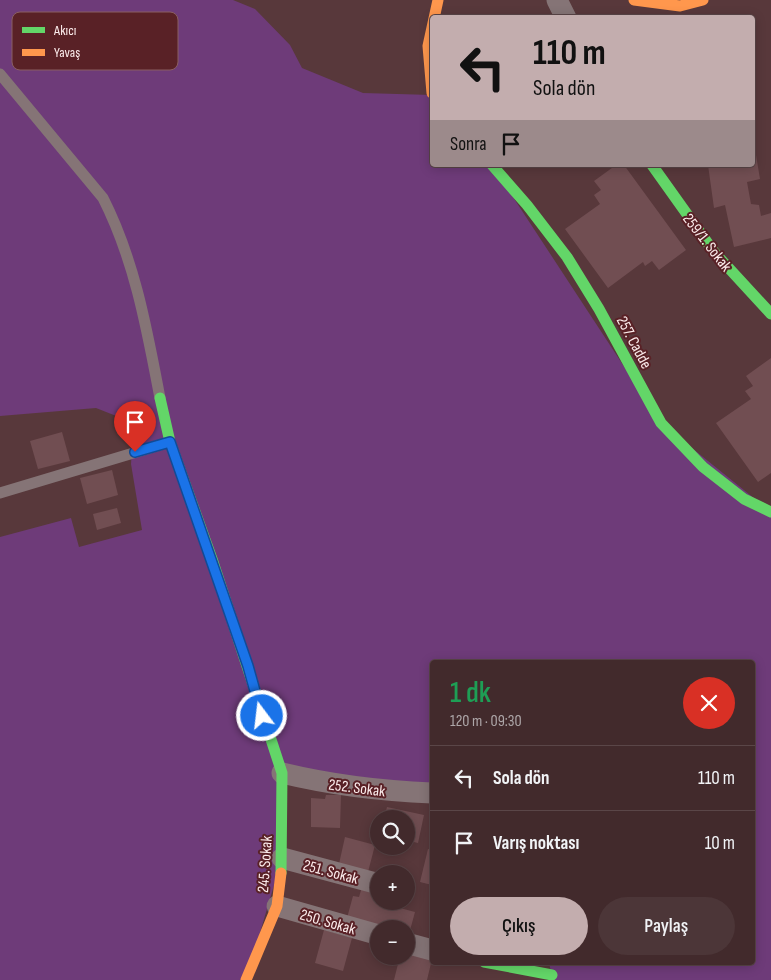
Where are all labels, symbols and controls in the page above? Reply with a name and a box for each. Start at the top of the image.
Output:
legend [12,12,178,70]
text: Akıcı [53,22,76,39]
text: 110 m [533,32,606,75]
icon: left [450,35,515,100]
text: Yavaş [54,44,80,61]
text: Sola dön [533,75,595,102]
icon: arrive [497,130,525,158]
text: Sonra [450,133,487,156]
street label: 259/1. Sokak [678,210,735,276]
street label: 257. Cadde [612,313,655,372]
pin [114,401,156,452]
icon: arrive [121,408,149,436]
text: 1 dk [450,675,491,711]
button: close [683,677,735,729]
position arrow [235,689,287,741]
text: 120 m · 09:30 [450,712,522,731]
icon: left [450,764,478,792]
text: Sola dön [493,767,549,790]
text: 110 m [698,767,735,790]
street label: 252. Sokak [327,776,386,801]
map controls [370,810,415,965]
button: search [370,810,415,855]
icon: arrive [450,829,478,857]
text: Varış noktası [493,832,579,855]
text: 10 m [705,832,735,855]
street label: 245. Sokak [254,835,277,893]
street label: 251. Sokak [301,856,360,889]
button: + [370,865,415,910]
button: Çıkış [450,897,588,955]
button: Paylaş [598,897,735,955]
street label: 250. Sokak [298,905,358,939]
button: − [370,920,415,965]

